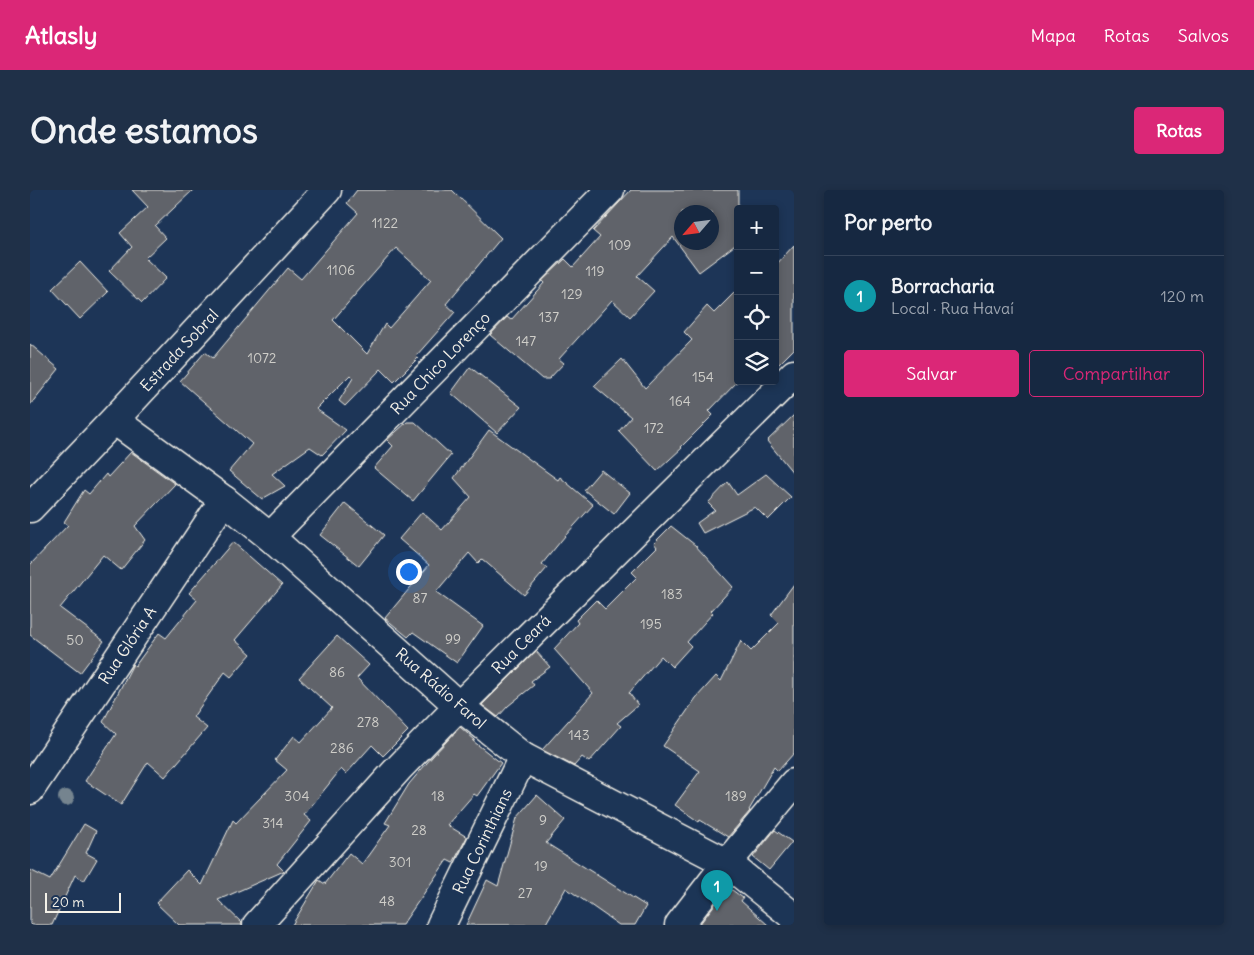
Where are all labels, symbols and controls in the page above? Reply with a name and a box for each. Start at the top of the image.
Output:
text: Atlasly [25,20,97,50]
text: Mapa [1031,24,1076,47]
text: Rotas [1104,24,1150,47]
text: Salvos [1178,24,1229,47]
button: Rotas [1134,107,1224,154]
text: Onde estamos [30,108,258,152]
north arrow [674,205,719,250]
map controls [734,205,779,385]
button: + [734,205,779,250]
text: Por perto [844,209,932,236]
house number: 1122 [372,214,399,232]
house number: 109 [609,236,631,254]
button: − [734,250,779,295]
house number: 1106 [327,261,355,279]
house number: 119 [585,262,605,280]
text: Borracharia [891,274,995,298]
house number: 129 [561,285,583,303]
text: 1 [857,286,863,306]
text: 120 m [1161,286,1204,306]
button: locate [734,295,779,340]
text: Local · Rua Havaí [891,298,1014,318]
street label: Estrada Sobral [136,305,222,395]
street label: Rua Chico Lorenço [386,308,494,418]
house number: 137 [539,308,559,326]
house number: 147 [516,332,536,350]
button: layers [734,340,779,385]
house number: 1072 [247,349,277,367]
button: Salvar [844,350,1019,397]
button: Compartilhar [1029,350,1204,397]
house number: 154 [692,368,714,386]
house number: 164 [669,392,691,410]
house number: 172 [644,419,664,437]
your location [396,559,422,585]
house number: 183 [661,585,683,603]
house number: 87 [413,589,428,607]
street label: Rua Glória A [94,602,160,688]
street label: Rua Ceará [487,610,555,678]
house number: 195 [640,615,662,633]
house number: 99 [445,630,461,648]
house number: 50 [66,631,84,649]
street label: Rua Rádio Farol [392,643,490,733]
house number: 86 [329,663,345,681]
house number: 278 [357,713,379,731]
house number: 143 [568,726,590,744]
house number: 286 [330,739,354,757]
street label: Rua Corinthians [448,785,516,897]
house number: 304 [284,787,310,805]
house number: 18 [431,787,445,805]
house number: 189 [725,787,747,805]
house number: 9 [539,811,547,829]
house number: 314 [262,814,284,832]
house number: 28 [411,821,427,839]
house number: 301 [389,853,411,871]
house number: 19 [534,857,548,875]
pin: 1 [701,870,733,911]
house number: 27 [518,884,532,902]
scale bar [45,890,121,913]
house number: 48 [379,892,395,910]
text: 20 m [52,893,85,911]

